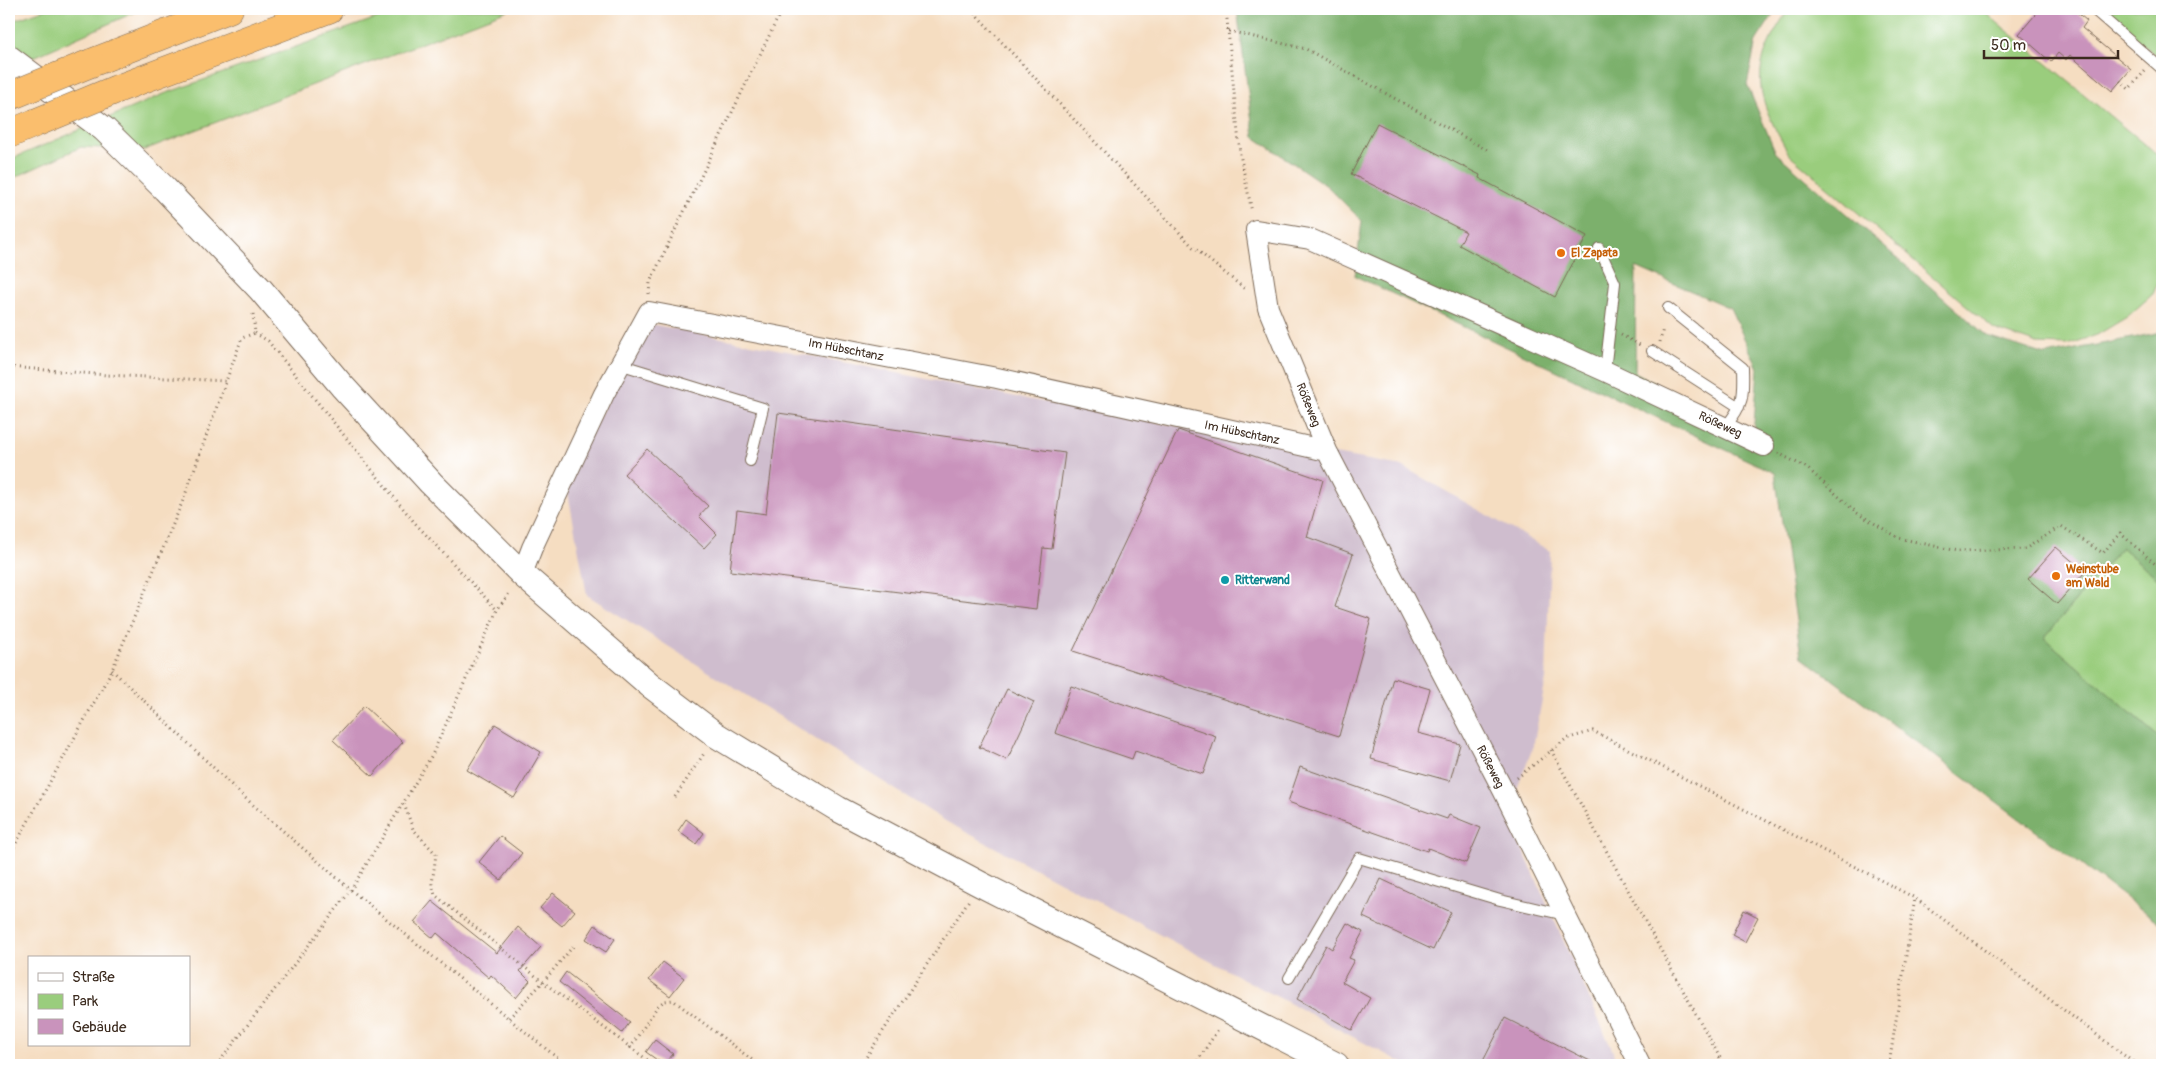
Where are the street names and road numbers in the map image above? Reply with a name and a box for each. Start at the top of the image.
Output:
street label: Im Hübschtanz [807,335,885,365]
street label: Rößeweg [1292,381,1324,429]
street label: Rößeweg [1696,408,1744,442]
street label: Im Hübschtanz [1203,418,1281,448]
street label: Rößeweg [1473,743,1507,791]

